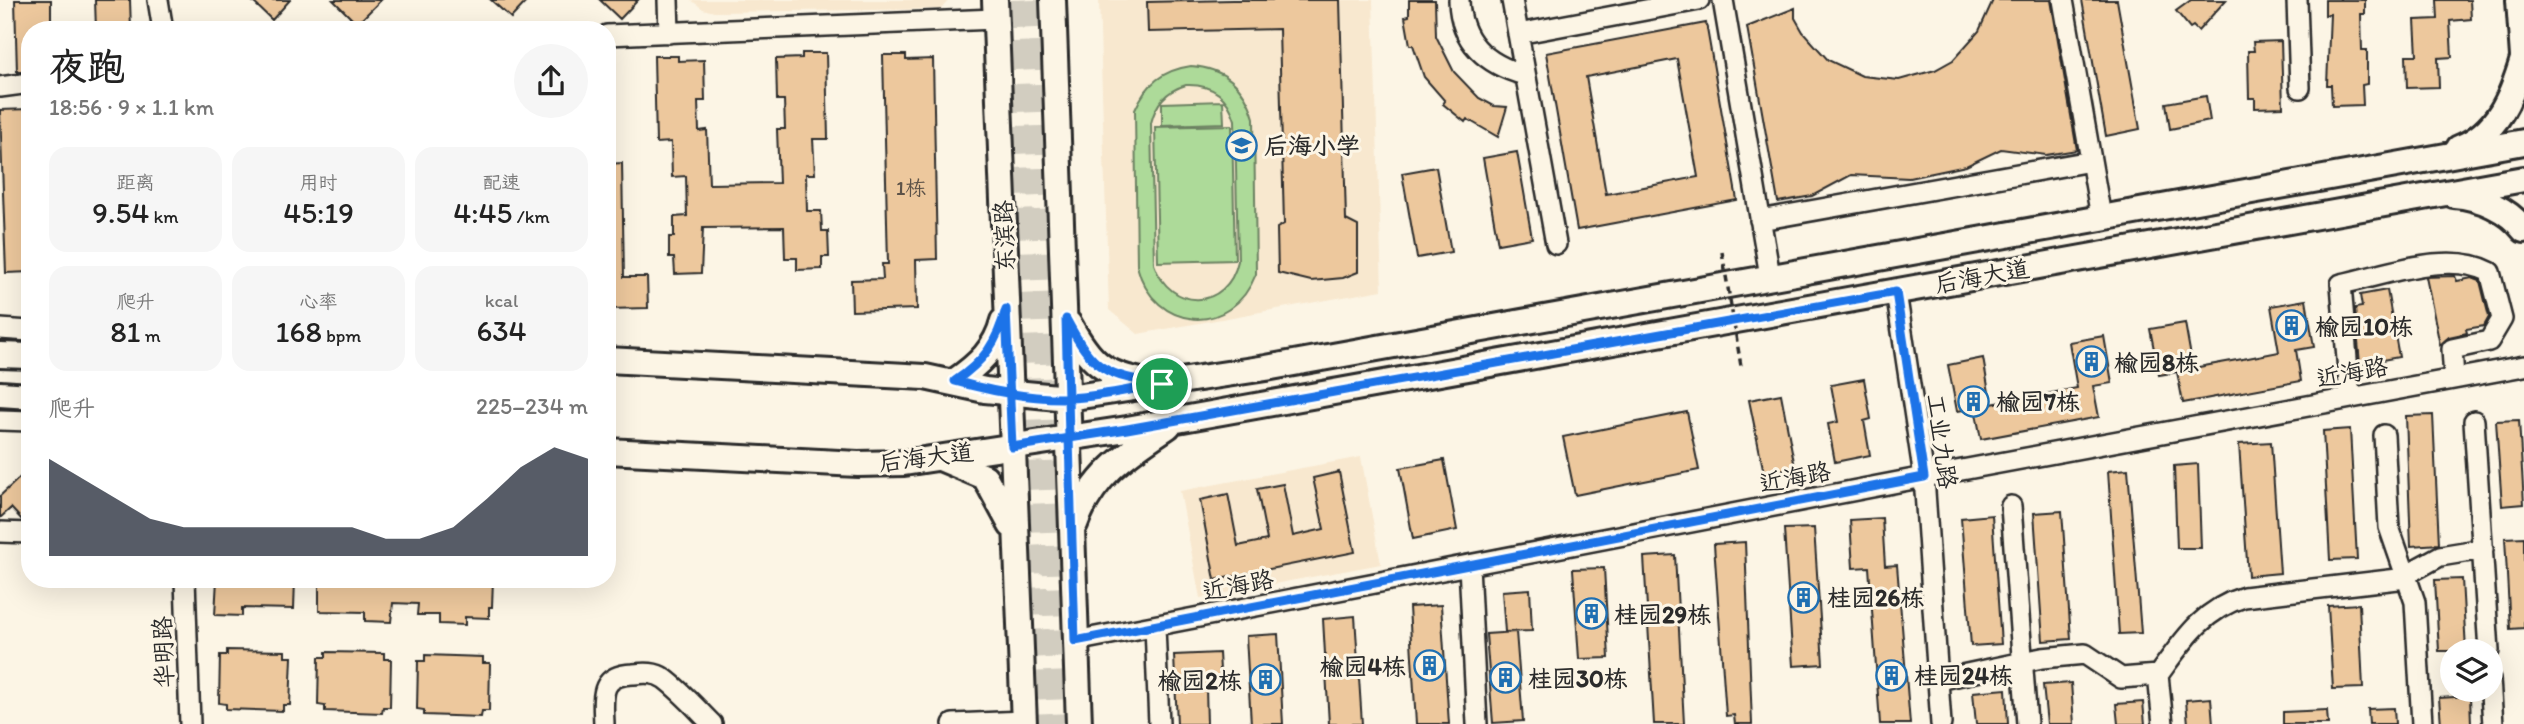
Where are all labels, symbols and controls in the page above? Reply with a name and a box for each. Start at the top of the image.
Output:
text: 夜跑 [49,44,125,90]
button: share [514,44,588,118]
text: 18:56 · 9 × 1.1 km [49,93,214,121]
school or university icon: 后海小学 [1224,128,1258,162]
place label: 后海小学 [1264,131,1360,160]
text: 距离 [116,171,155,194]
text: 用时 [299,171,338,194]
text: 配速 [482,171,521,194]
house number: 1栋 [896,175,926,200]
text: 9.54 [92,194,149,231]
text: 45:19 [283,194,354,231]
text: 4:45 [453,194,512,231]
street label: 东滨路 [988,200,1020,272]
text: km [149,205,179,228]
text: /km [512,205,550,228]
street label: 后海大道 [1932,253,2032,299]
text: kcal [485,289,518,312]
text: 爬升 [116,290,155,313]
text: 心率 [299,290,338,313]
building icon: 榆园10栋 [2275,309,2309,343]
text: 634 [476,312,527,349]
place label: 榆园10栋 [2315,312,2413,341]
text: 81 [110,313,141,350]
text: 168 [276,313,322,350]
text: m [141,324,161,347]
text: bpm [322,324,361,347]
building icon: 榆园8栋 [2074,345,2108,379]
place label: 榆园8栋 [2114,348,2199,377]
street label: 近海路 [2314,351,2390,393]
pin [1132,354,1192,414]
icon: arrive [1143,365,1181,403]
building icon: 榆园7栋 [1956,384,1990,418]
place label: 榆园7栋 [1996,387,2080,416]
street label: 工业九路 [1921,391,1963,491]
text: 225–234 m [476,392,588,420]
text: 爬升 [49,394,95,422]
street label: 后海大道 [877,437,975,477]
street label: 近海路 [1757,456,1833,498]
street label: 近海路 [1200,564,1276,606]
building icon: 桂园26栋 [1787,580,1821,614]
place label: 桂园26栋 [1827,583,1924,612]
building icon: 桂园29栋 [1574,597,1608,631]
place label: 桂园29栋 [1614,600,1711,629]
street label: 华明路 [147,616,179,688]
map controls [2440,639,2503,702]
button: layers [2440,639,2503,702]
building icon: 榆园4栋 [1412,649,1446,683]
place label: 榆园4栋 [1320,652,1406,681]
building icon: 桂园24栋 [1874,658,1908,692]
building icon: 桂园30栋 [1488,661,1522,695]
place label: 桂园24栋 [1914,661,2013,690]
building icon: 榆园2栋 [1248,663,1282,697]
place label: 桂园30栋 [1528,664,1628,693]
place label: 榆园2栋 [1157,666,1242,695]

